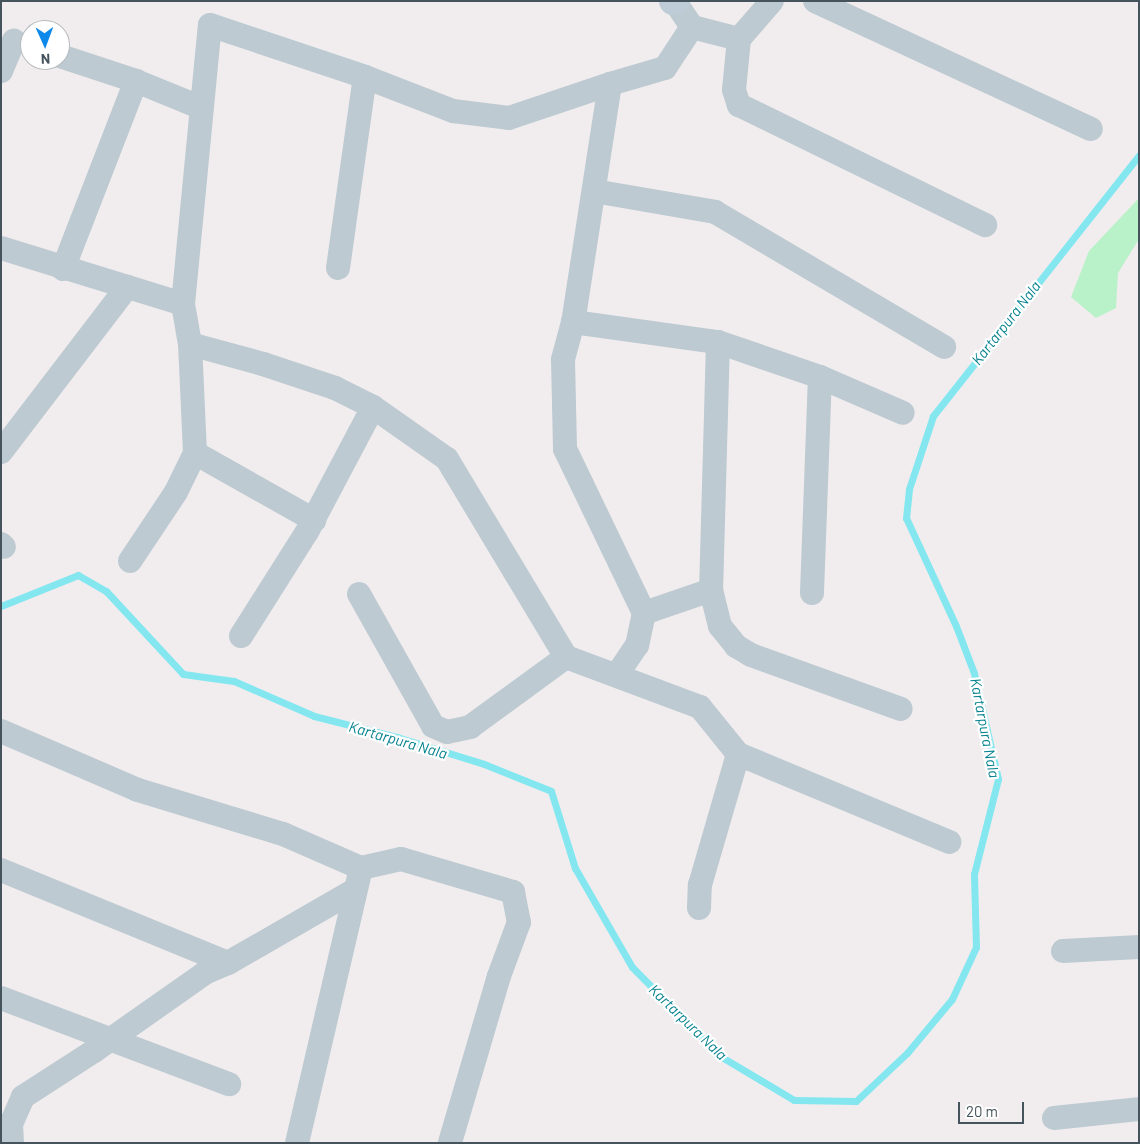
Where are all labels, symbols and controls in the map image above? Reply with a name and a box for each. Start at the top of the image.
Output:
north arrow [20,20,70,70]
text: N [41,51,50,68]
water label: Kartarpura Nala [968,277,1044,369]
water label: Kartarpura Nala [966,676,1004,780]
water label: Kartarpura Nala [347,717,449,763]
water label: Kartarpura Nala [645,980,731,1064]
scale bar [960,1092,1026,1124]
text: 20 m [966,1102,998,1120]

